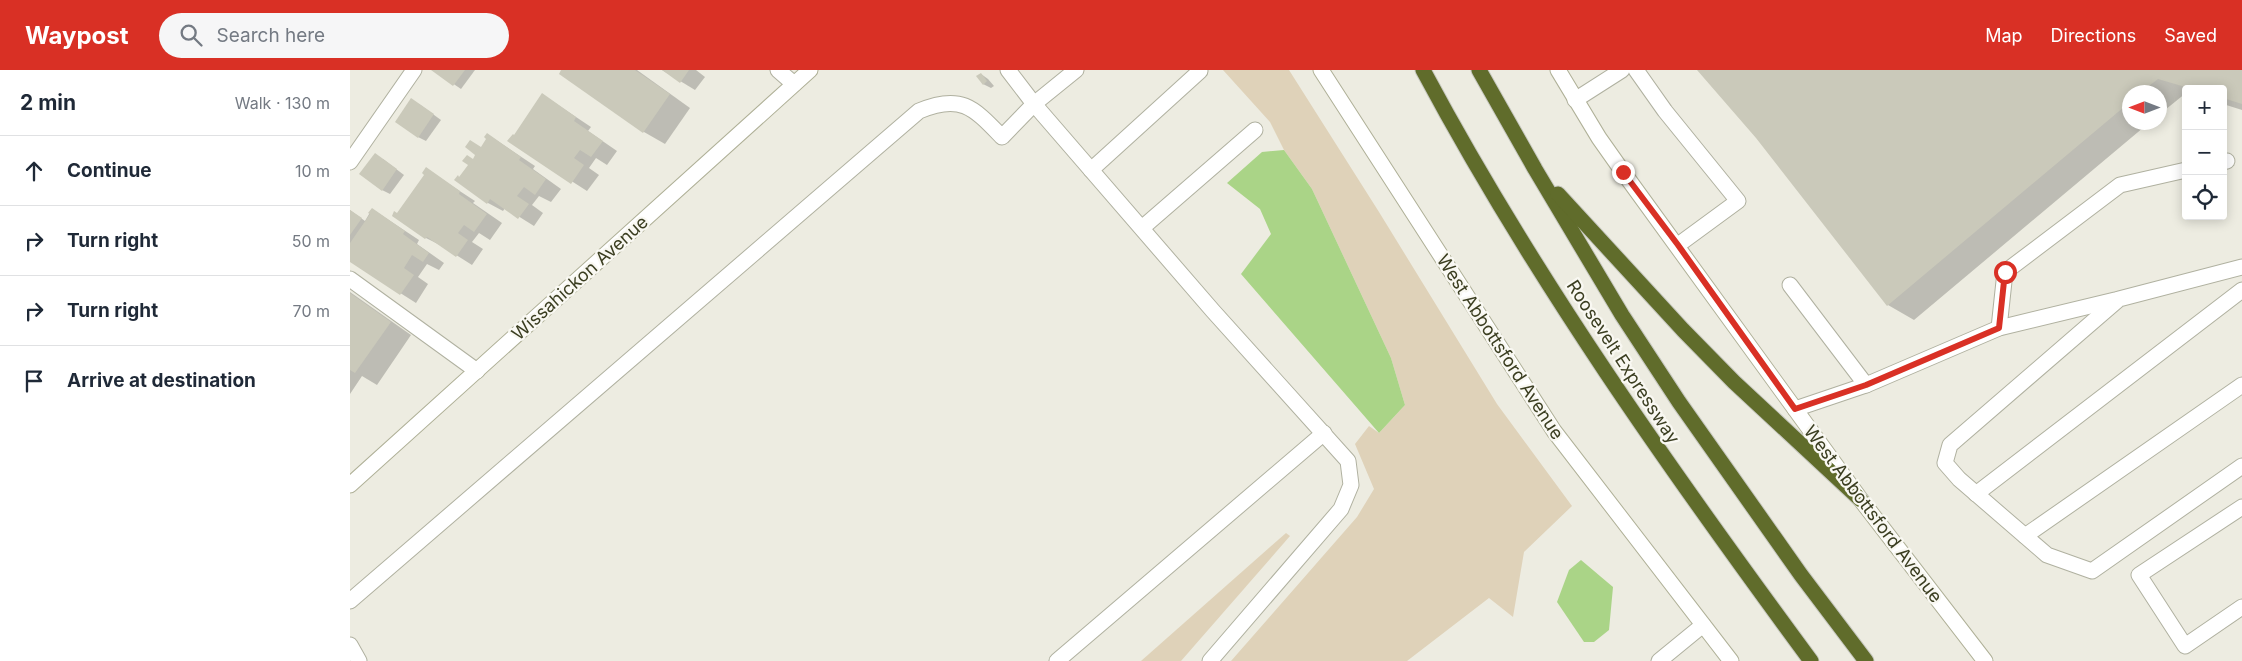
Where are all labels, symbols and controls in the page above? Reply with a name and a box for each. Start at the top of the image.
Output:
search box [159,13,509,58]
text: Waypost [25,21,129,50]
icon: search [177,21,205,49]
text: Search here [217,24,325,47]
text: Map [1985,25,2023,46]
text: Directions [2051,25,2136,46]
text: Saved [2164,25,2217,46]
north arrow [2122,85,2167,130]
map controls [2182,85,2227,220]
button: + [2182,85,2227,130]
text: 2 min [20,90,76,115]
text: Walk · 130 m [235,93,330,113]
button: − [2182,130,2227,175]
icon: ahead [20,157,48,185]
text: Continue [67,159,152,182]
text: 10 m [295,161,330,181]
route end [1612,161,1635,184]
button: locate [2182,175,2227,220]
street label: Wissahickon Avenue [507,211,652,344]
icon: right [20,227,48,255]
text: Turn right [67,229,158,252]
text: 50 m [292,231,330,251]
street label: West Abbottsford Avenue [1433,250,1568,443]
route start [1994,261,2017,284]
street label: Roosevelt Expressway [1563,276,1684,447]
icon: right [20,297,48,325]
text: Turn right [67,299,158,322]
text: 70 m [293,301,330,321]
icon: arrive [20,367,48,395]
text: Arrive at destination [67,369,256,392]
street label: West Abbottsford Avenue [1800,421,1947,606]

